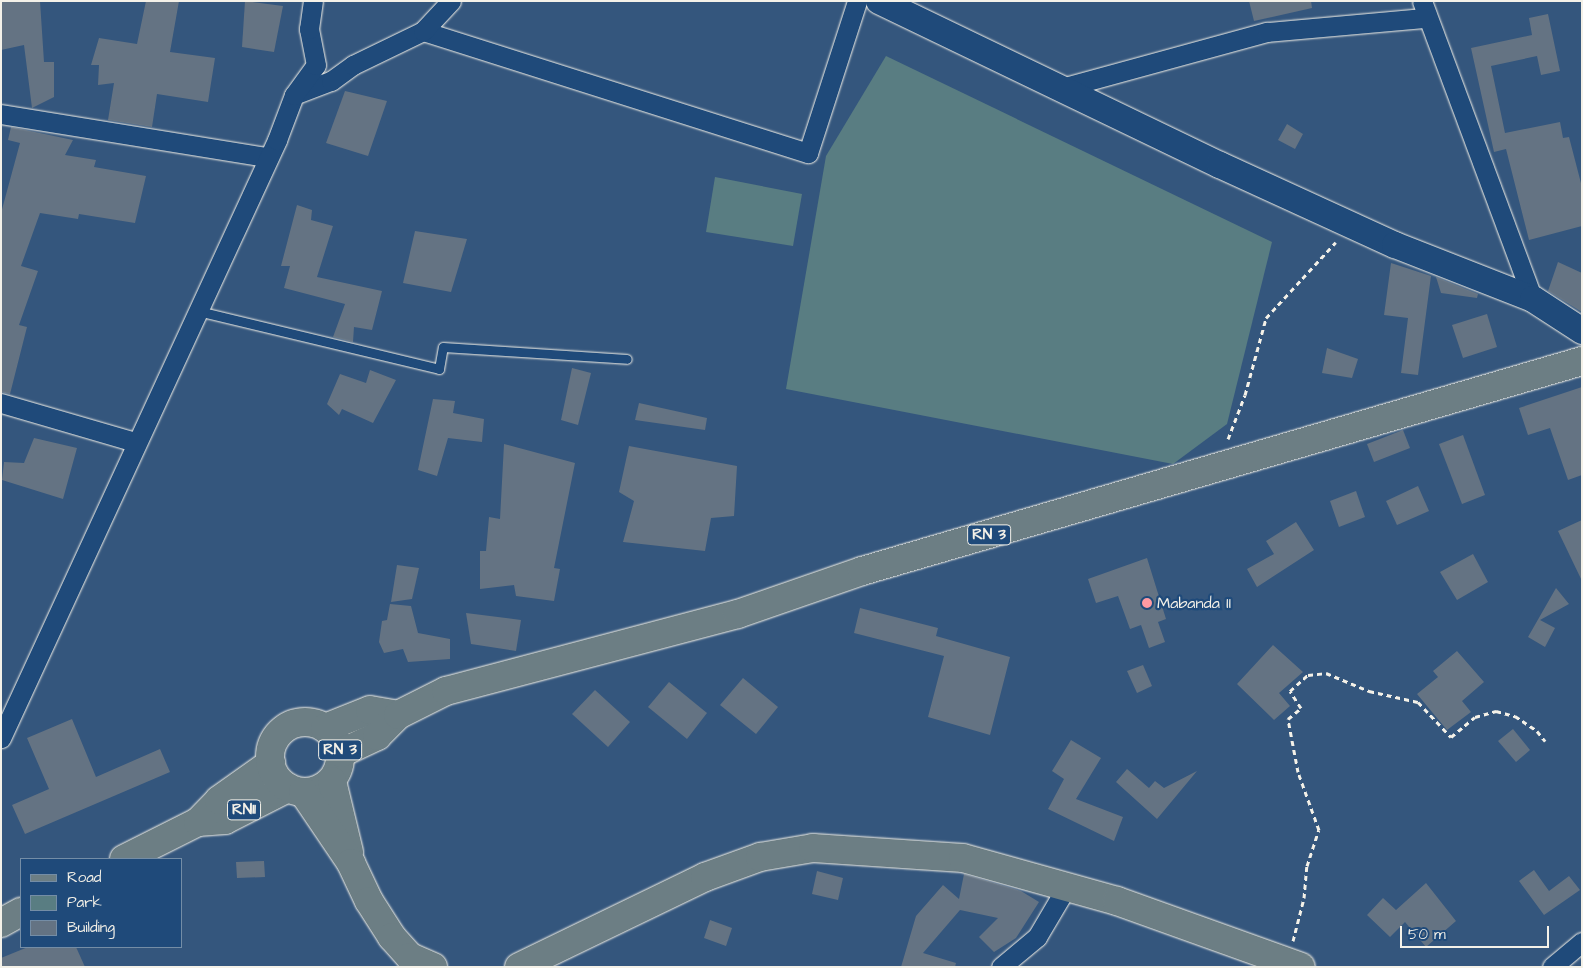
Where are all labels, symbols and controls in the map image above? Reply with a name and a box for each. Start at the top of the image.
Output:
road number: RN 3 [966,522,1012,548]
place label: Mabanda II [1157,593,1231,613]
marker: Mabanda II [1141,597,1153,609]
road number: RN 3 [318,738,362,762]
road number: RN11 [226,798,262,822]
legend [20,858,182,948]
text: Road [67,867,101,888]
text: Park [67,892,102,913]
scale bar [1403,916,1552,948]
text: Building [67,917,115,938]
text: 50 m [1408,924,1446,945]

